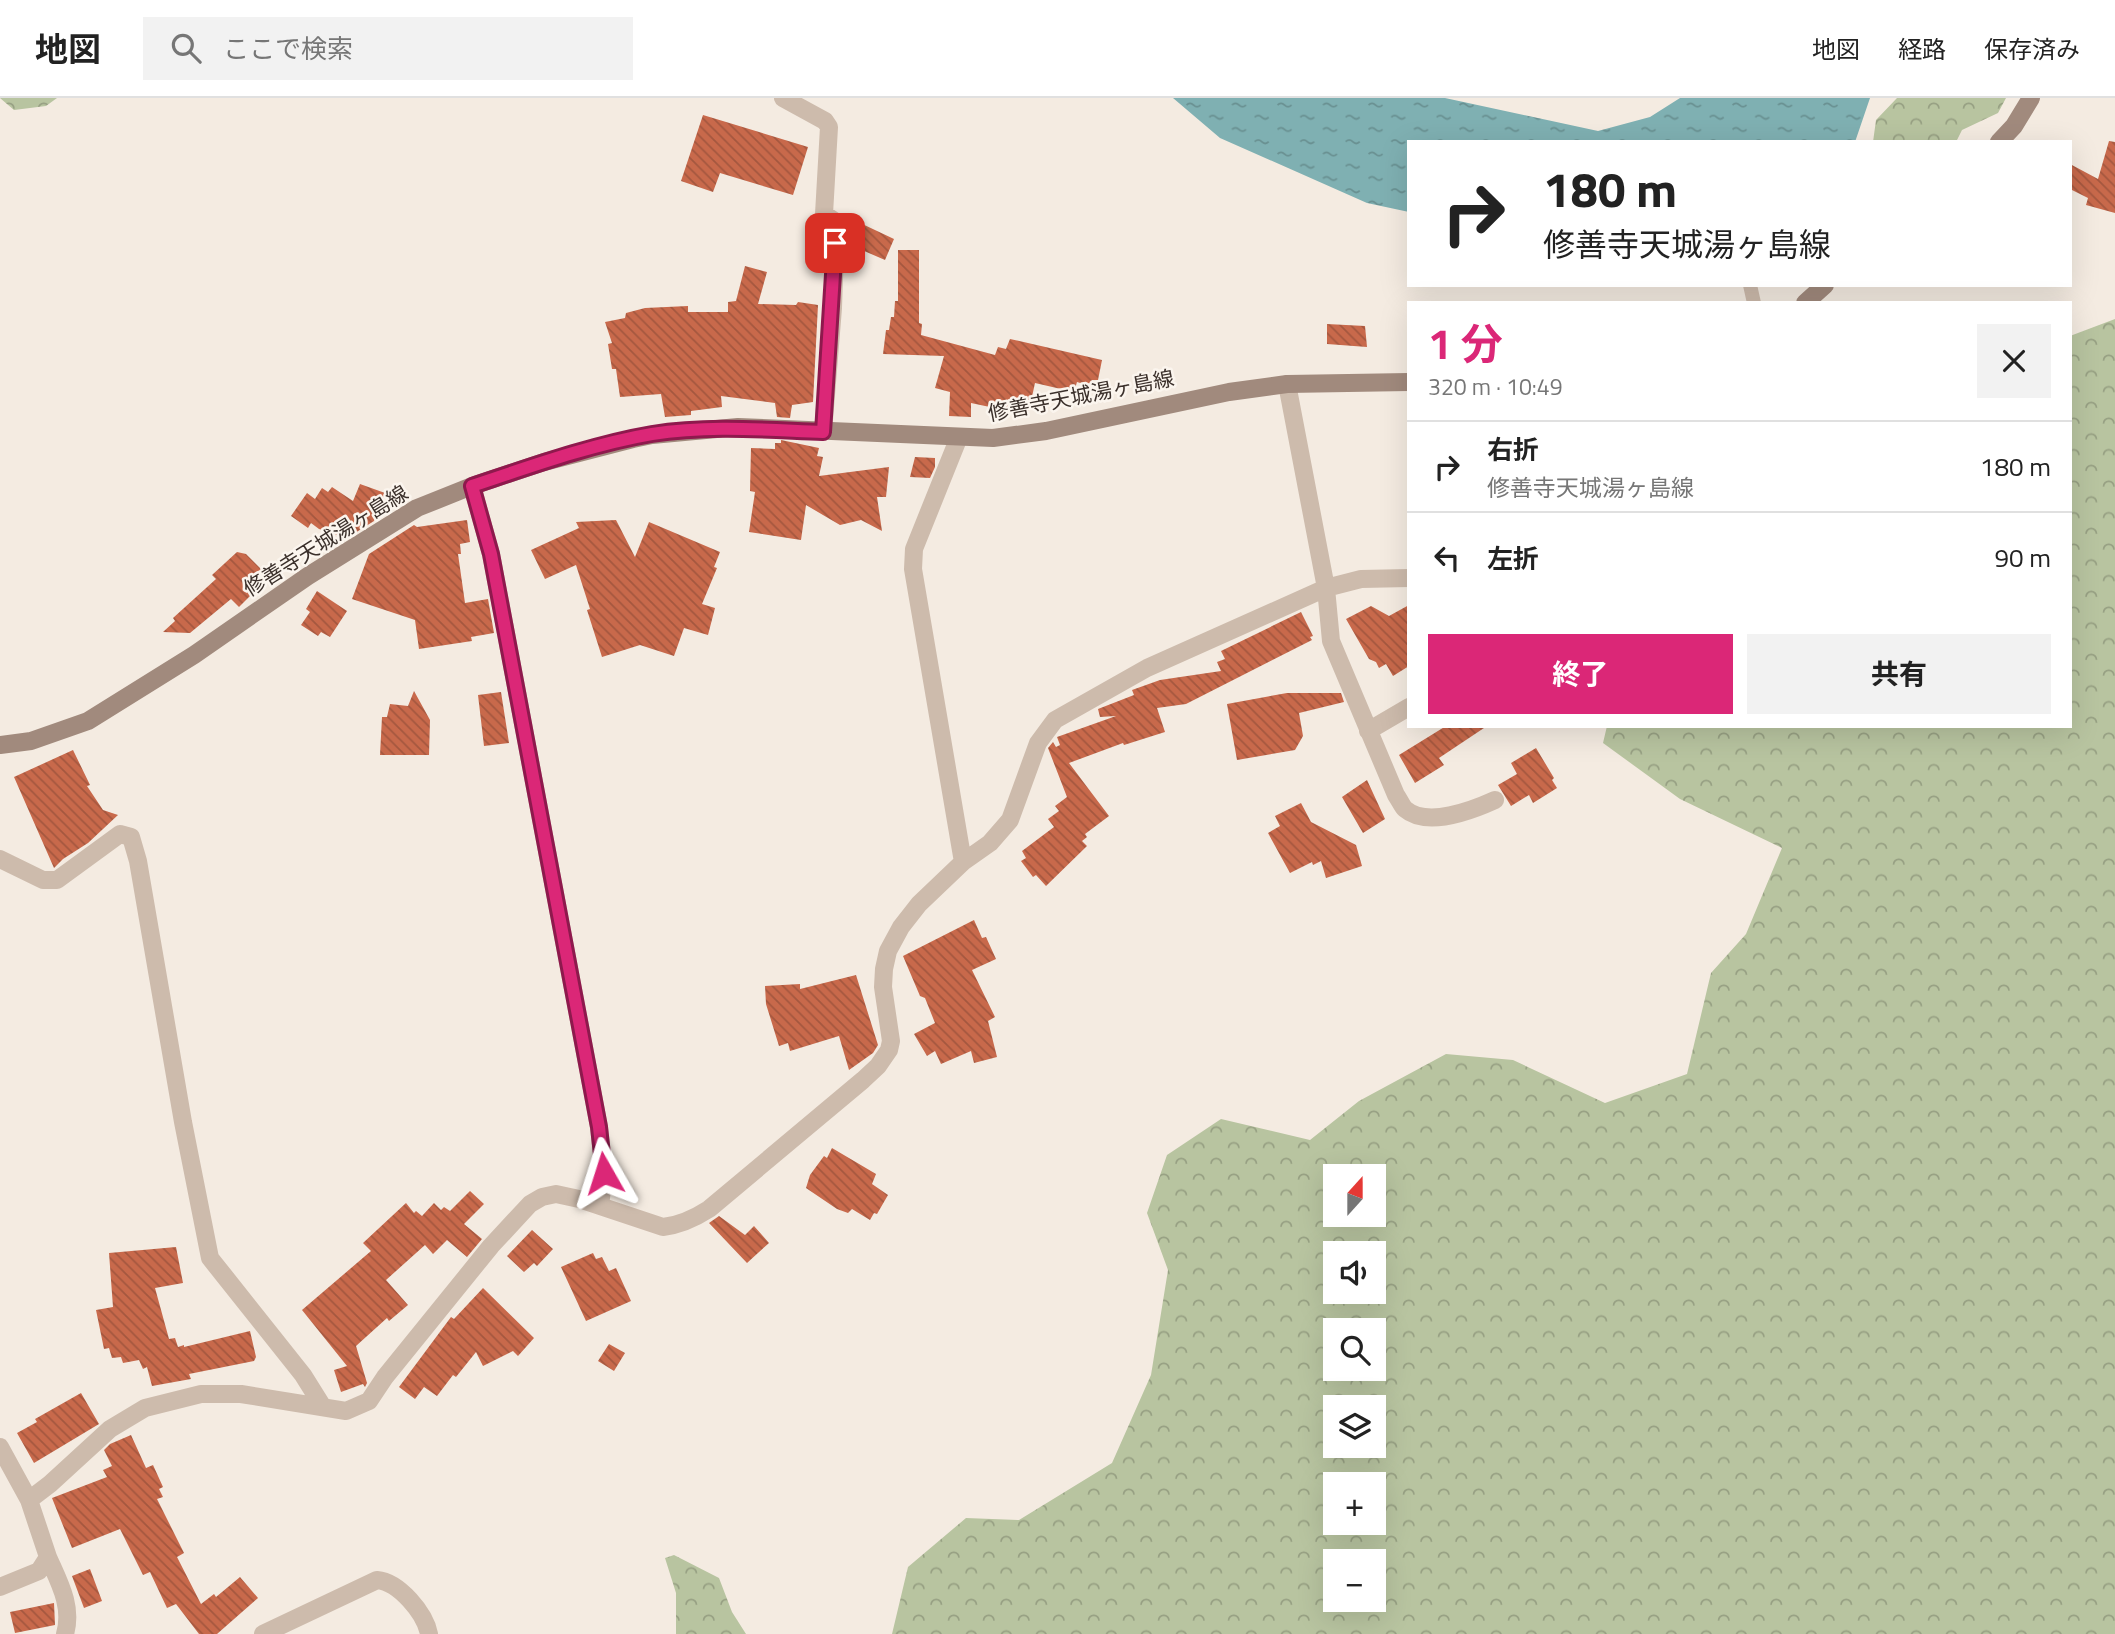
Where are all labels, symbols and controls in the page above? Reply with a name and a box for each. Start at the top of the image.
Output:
search box [143,17,633,80]
text: 地図 [35,24,101,74]
icon: search [167,29,205,67]
text: ここで検索 [223,29,353,68]
text: 地図 [1812,31,1860,67]
text: 経路 [1898,31,1946,67]
text: 保存済み [1984,31,2080,67]
text: 180 m [1543,151,1677,226]
icon: right [1428,168,1519,259]
pin [805,213,865,273]
text: 修善寺天城湯ヶ島線 [1543,220,1831,268]
icon: arrive [816,224,854,262]
text: 1 分 [1428,311,1503,375]
button: close [1977,324,2051,398]
street label: 修善寺天城湯ヶ島線 [985,361,1177,429]
text: 320 m · 10:49 [1428,369,1563,404]
text: 右折 [1487,430,1539,469]
text: 180 m [1980,447,2051,486]
icon: right [1428,448,1466,486]
text: 修善寺天城湯ヶ島線 [1487,470,1694,505]
street label: 修善寺天城湯ヶ島線 [237,477,414,604]
text: 90 m [1994,538,2051,577]
icon: left [1428,539,1466,577]
text: 左折 [1487,539,1539,578]
button: 終了 [1428,634,1733,714]
button: 共有 [1747,634,2051,714]
position arrow [567,1136,641,1210]
north arrow [1323,1164,1386,1227]
map controls [1323,1164,1386,1612]
button: sound [1323,1241,1386,1304]
button: search [1323,1318,1386,1381]
button: layers [1323,1395,1386,1458]
button: + [1323,1472,1386,1535]
button: − [1323,1549,1386,1612]

